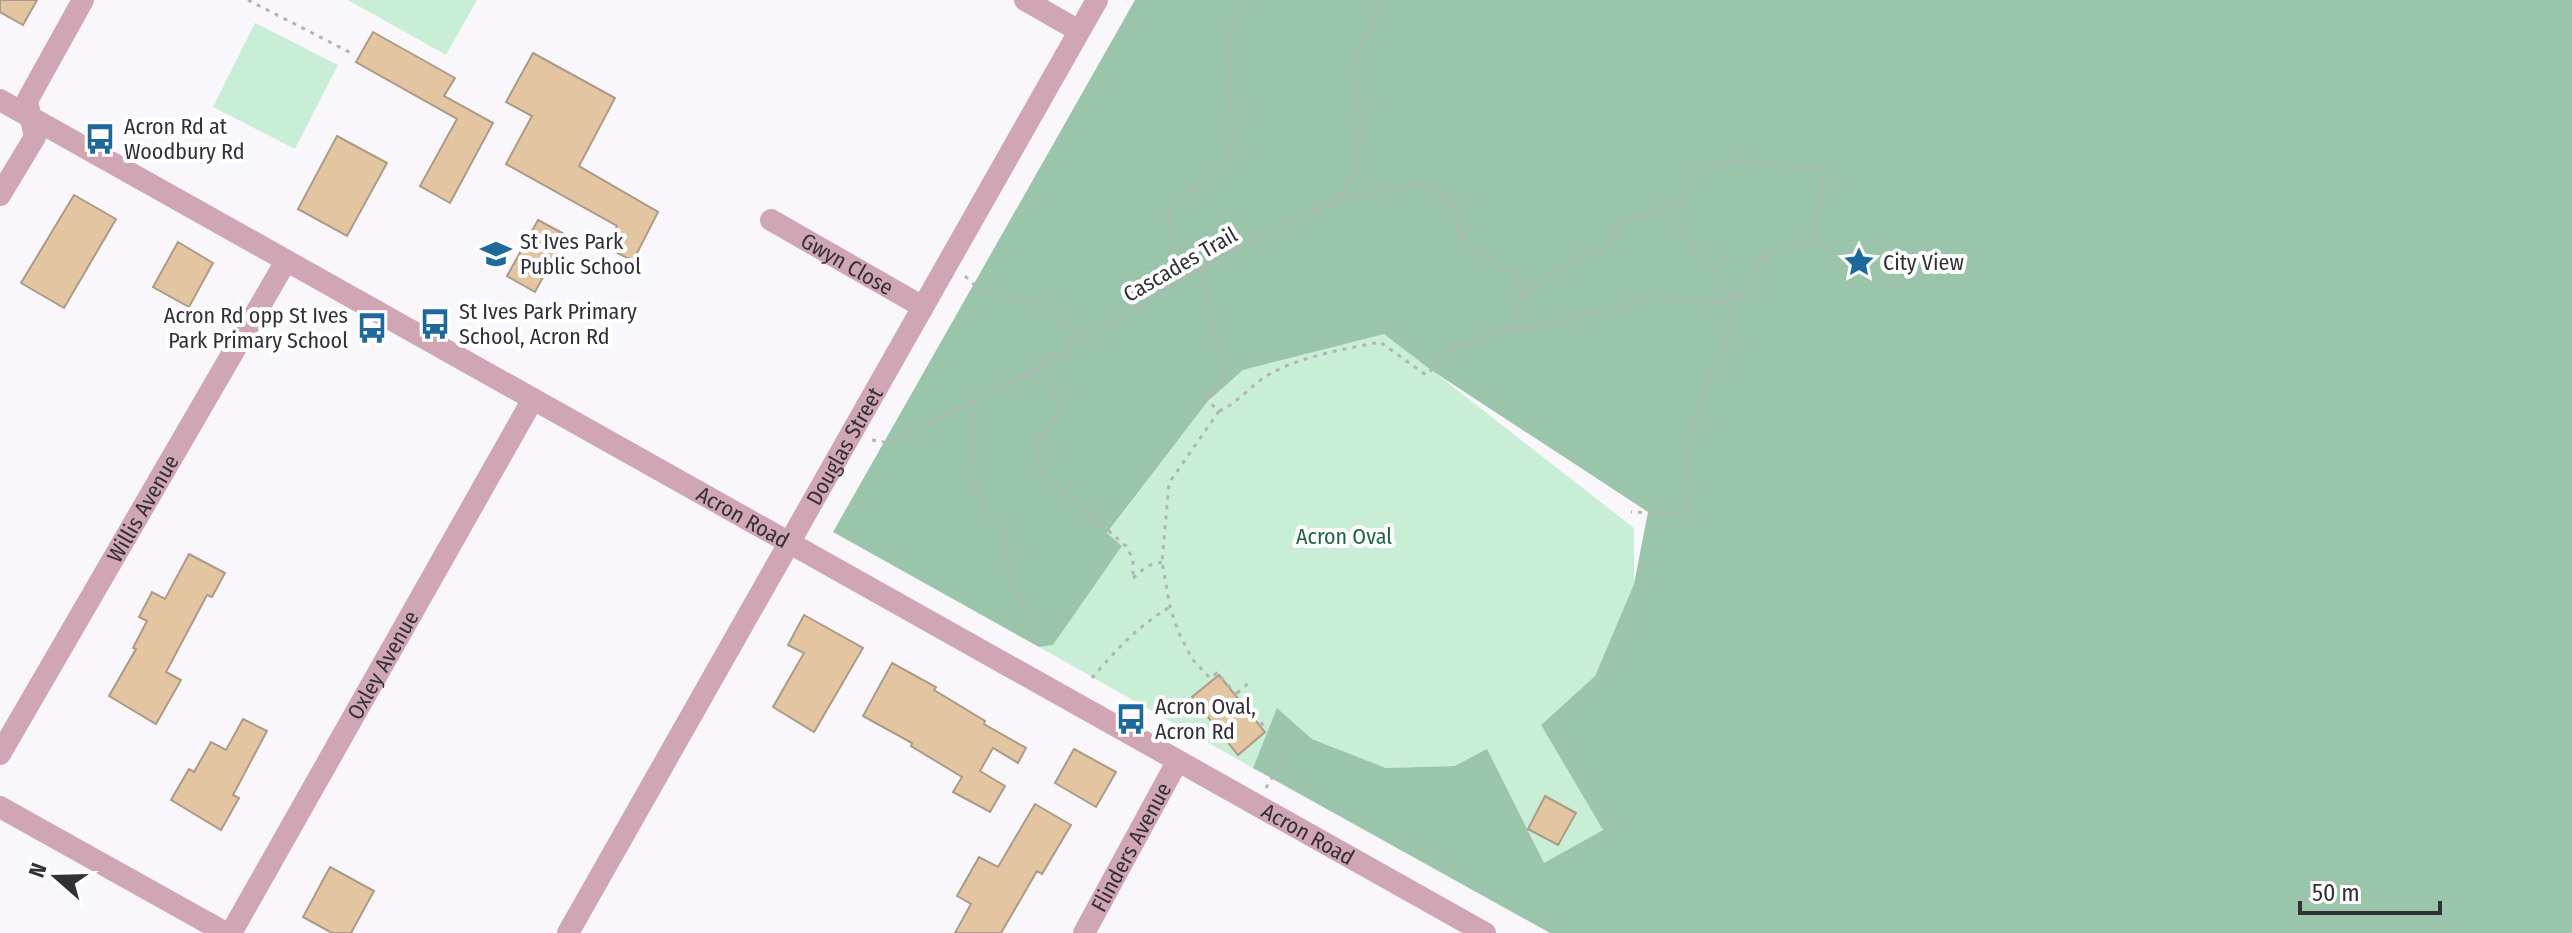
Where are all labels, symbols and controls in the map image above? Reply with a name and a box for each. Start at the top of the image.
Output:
place label: Acron Rd at Woodbury Rd [124,113,245,165]
bus stop icon: Acron Rd at Woodbury Rd [83,122,117,156]
street label: Cascades Trail [1119,221,1242,308]
street label: Gwyn Close [796,227,898,301]
place label: St Ives Park Public School [520,228,641,280]
school or university icon: St Ives Park Public School [479,237,513,271]
place icon: City View [1842,245,1876,279]
place label: City View [1883,249,1964,276]
place label: St Ives Park Primary School, Acron Rd [459,298,637,350]
place label: Acron Rd opp St Ives Park Primary School [164,302,348,354]
bus stop icon: St Ives Park Primary School, Acron Rd [418,307,452,341]
bus stop icon: Acron Rd opp St Ives Park Primary School [355,311,389,345]
street label: Douglas Street [801,382,889,510]
street label: Willis Avenue [101,450,185,567]
street label: Acron Road [692,481,794,554]
park label: Acron Oval [1296,523,1392,550]
street label: Oxley Avenue [342,606,425,724]
place label: Acron Oval, Acron Rd [1155,693,1256,745]
bus stop icon: Acron Oval, Acron Rd [1114,702,1148,736]
street label: Flinders Avenue [1085,778,1177,916]
street label: Acron Road [1257,798,1359,871]
north arrow [16,837,96,917]
text: N [23,860,53,881]
scale bar [2300,865,2440,915]
text: 50 m [2312,879,2360,907]

